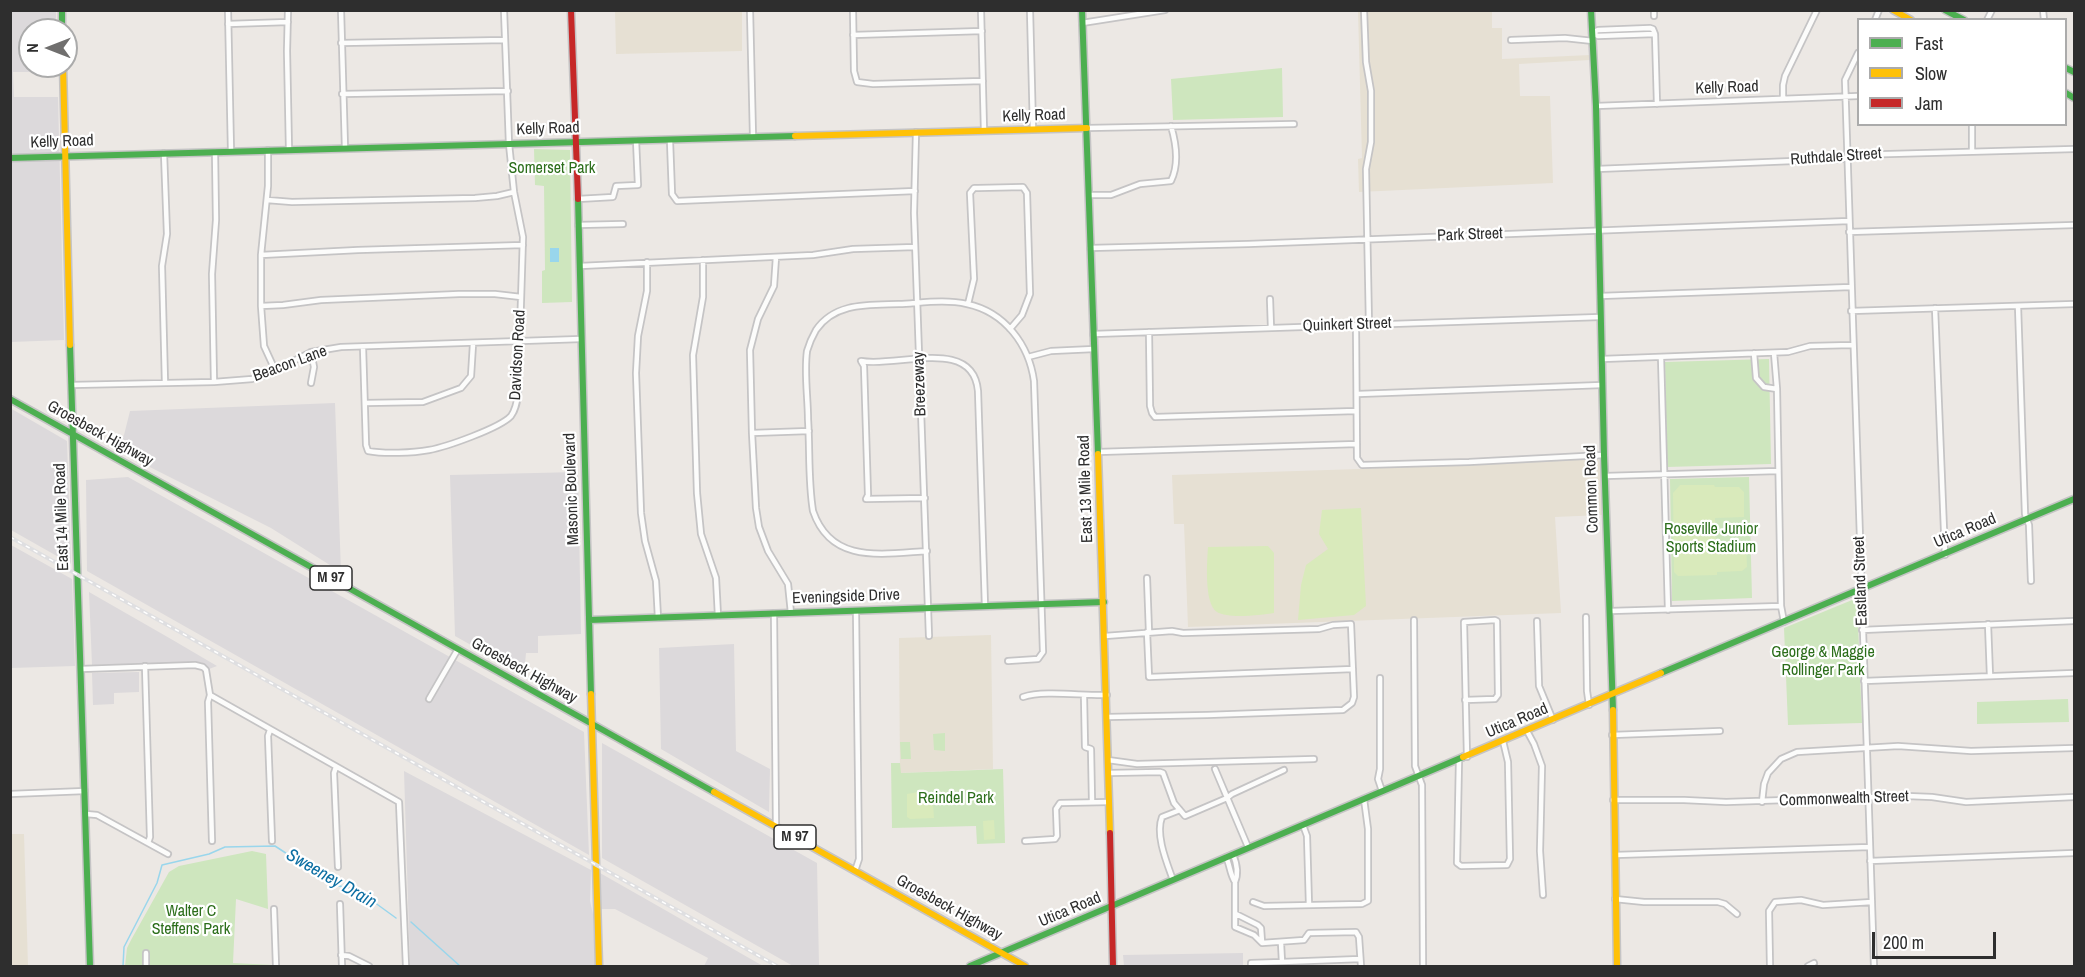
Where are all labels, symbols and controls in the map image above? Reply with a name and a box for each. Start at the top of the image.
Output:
north arrow [18,18,78,78]
legend [1857,18,2067,126]
text: Fast [1915,31,1943,56]
text: N [21,43,43,53]
text: Slow [1915,61,1947,86]
street label: Kelly Road [1695,77,1759,99]
text: Jam [1915,91,1943,116]
street label: Kelly Road [1002,105,1066,127]
street label: Kelly Road [516,118,580,140]
street label: Kelly Road [30,131,94,153]
street label: Ruthdale Street [1790,144,1882,170]
park label: Somerset Park [509,159,595,179]
street label: Park Street [1437,224,1503,246]
street label: Davidson Road [506,309,530,401]
street label: Quinkert Street [1302,314,1392,336]
street label: Beacon Lane [250,342,330,386]
street label: Breezeway [909,351,931,417]
street label: Groesbeck Highway [44,397,156,471]
street label: Masonic Boulevard [560,433,584,545]
street label: East 13 Mile Road [1075,435,1097,543]
street label: Common Road [1581,445,1603,533]
street label: East 14 Mile Road [51,463,73,571]
street label: Utica Road [1931,509,1999,553]
park label: Roseville Junior Sports Stadium [1664,520,1758,558]
street label: Eastland Street [1850,536,1872,626]
road number: M 97 [310,566,352,590]
street label: Eveningside Drive [792,586,900,608]
street label: Groesbeck Highway [468,634,580,708]
park label: George & Maggie Rollinger Park [1771,643,1875,681]
street label: Utica Road [1483,699,1551,743]
street label: Commonwealth Street [1779,787,1909,811]
park label: Reindel Park [918,789,994,809]
road number: M 97 [774,825,816,849]
water label: Sweeney Drain [282,844,380,914]
street label: Groesbeck Highway [893,871,1005,945]
street label: Utica Road [1036,888,1104,932]
park label: Walter C Steffens Park [152,902,230,940]
scale bar [1875,920,2000,958]
text: 200 m [1883,930,1924,955]

